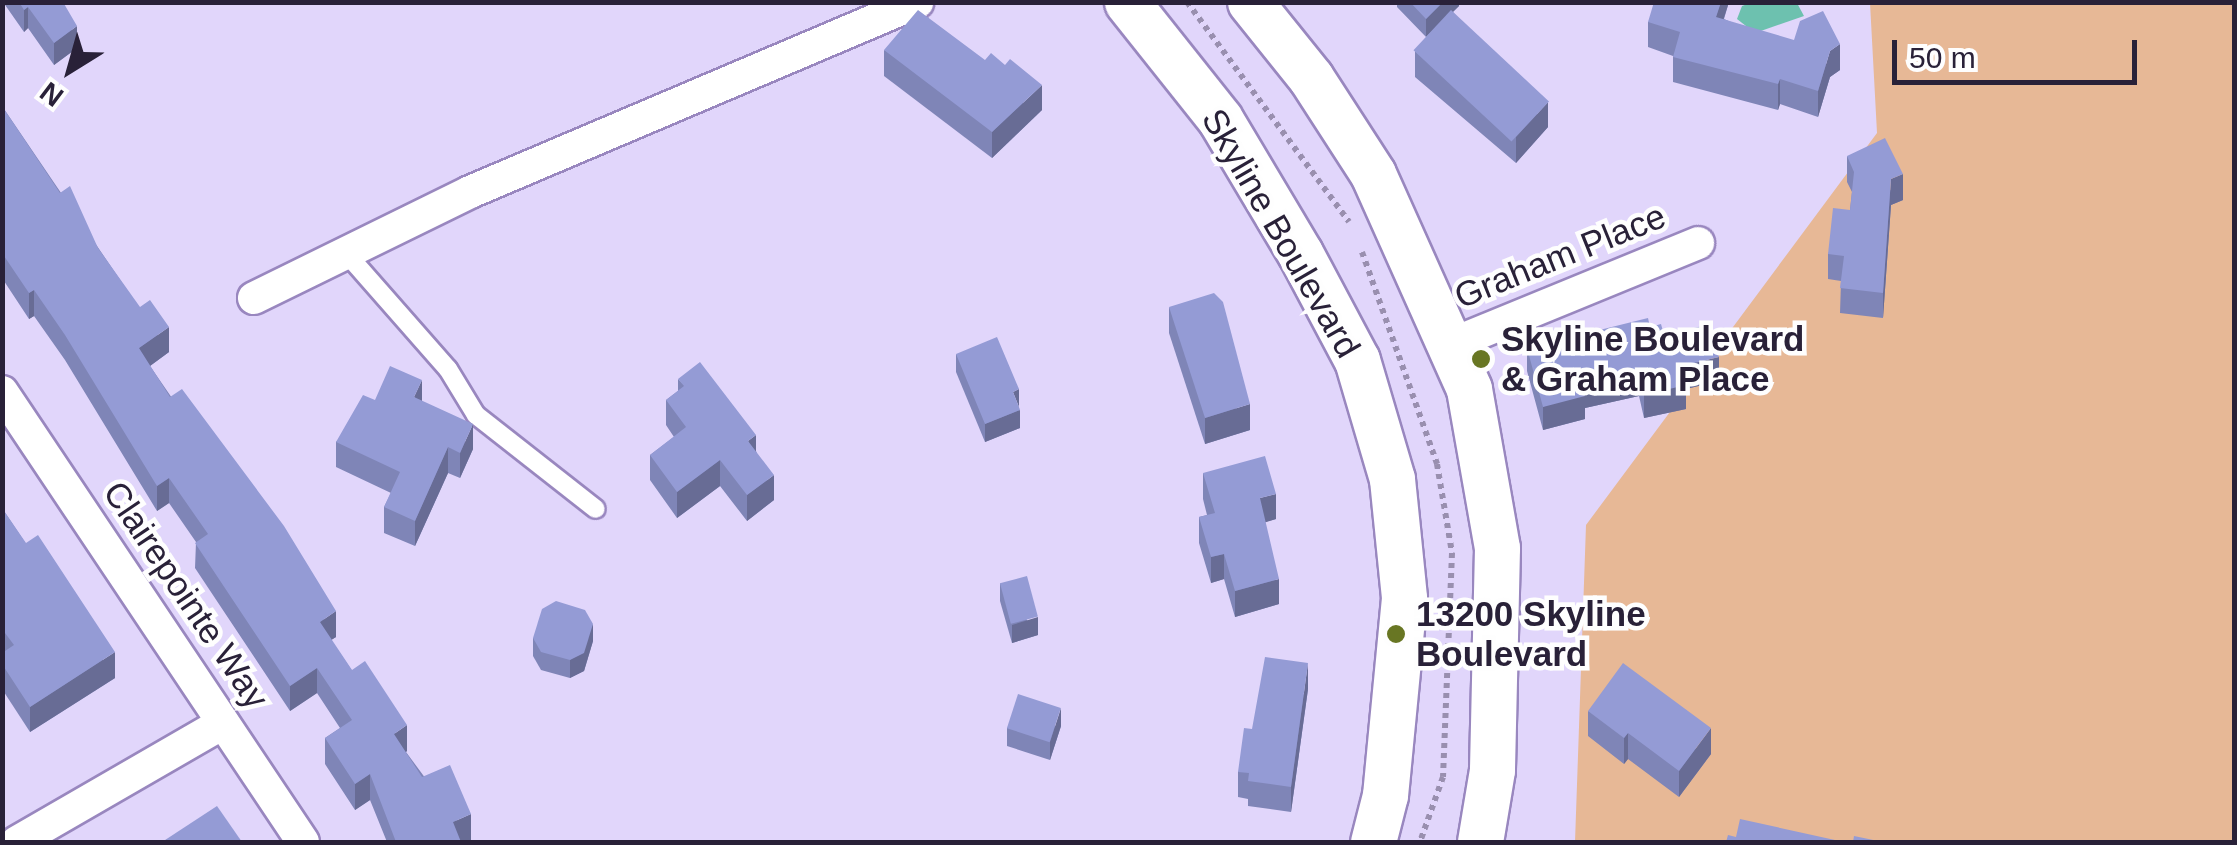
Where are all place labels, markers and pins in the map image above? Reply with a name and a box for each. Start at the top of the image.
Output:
place label: Skyline Boulevard & Graham Place [1501,318,1804,400]
marker: Skyline Boulevard & Graham Place [1470,348,1492,370]
place label: 13200 Skyline Boulevard [1416,593,1646,675]
marker: 13200 Skyline Boulevard [1385,623,1407,645]

